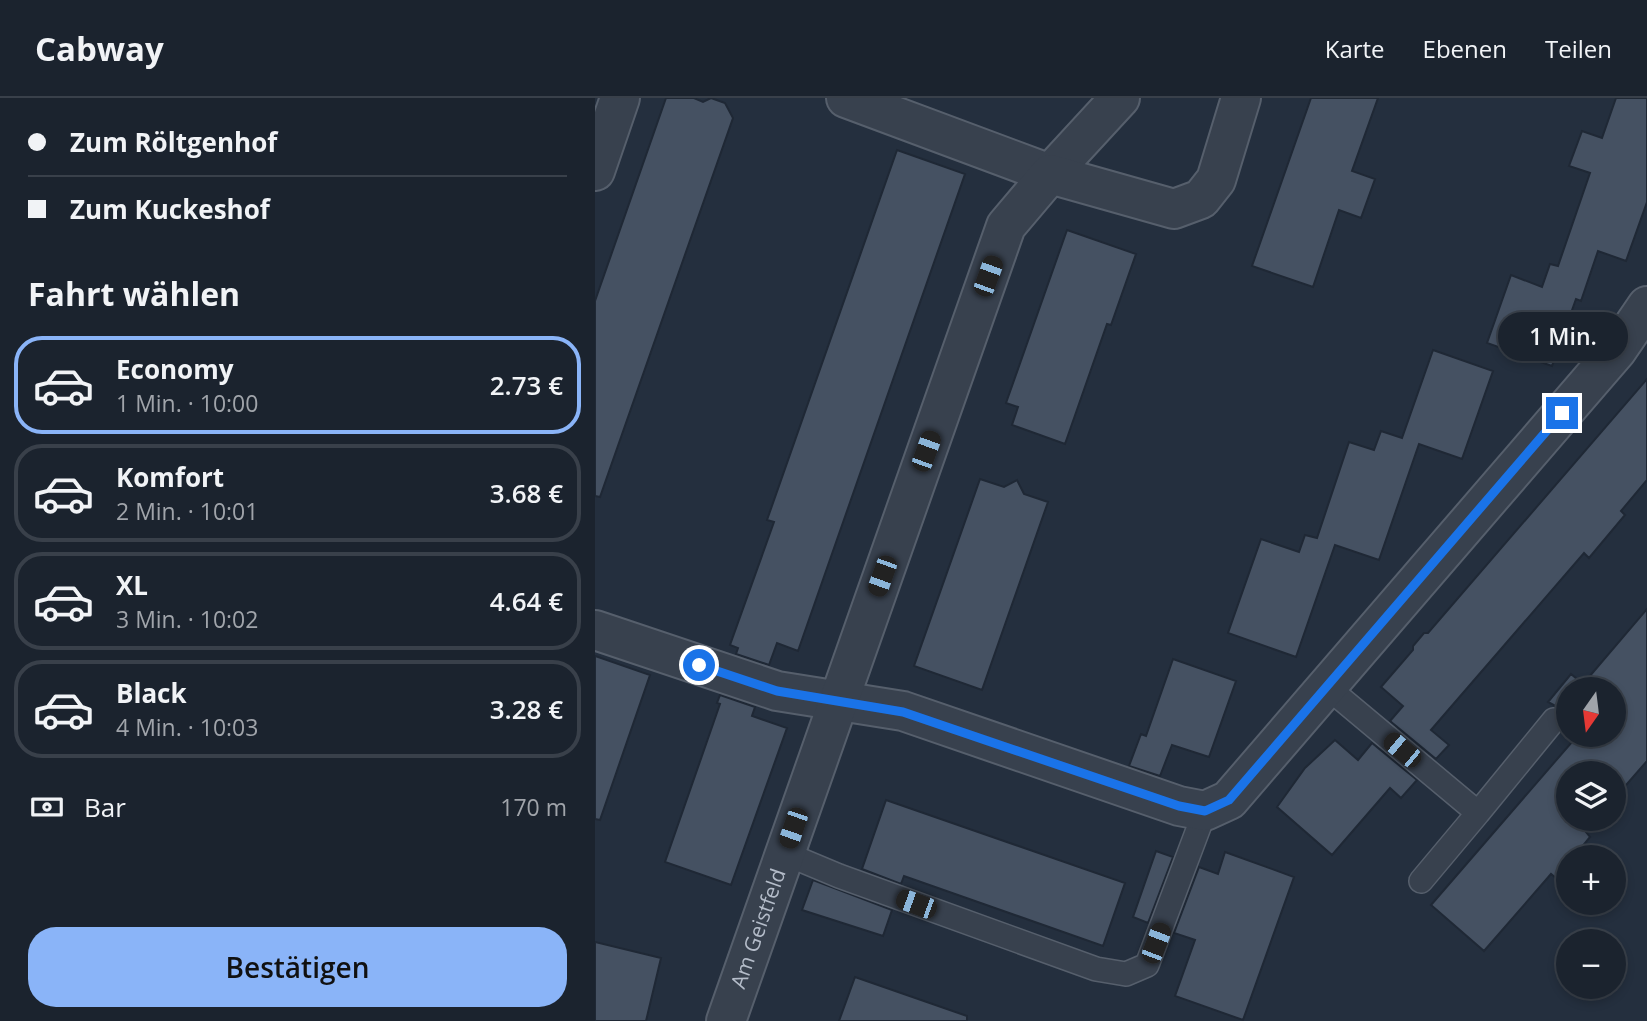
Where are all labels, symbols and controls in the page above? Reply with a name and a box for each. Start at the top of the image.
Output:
text: Cabway [35,26,164,71]
text: Karte [1325,32,1385,65]
text: Ebenen [1423,32,1507,65]
text: Teilen [1545,32,1612,65]
text: Zum Röltgenhof [70,124,277,160]
text: Zum Kuckeshof [70,191,270,227]
car [971,253,1006,299]
text: Fahrt wählen [28,272,240,315]
callout: 1 Min. [1497,312,1627,360]
text: 1 Min. [1529,320,1597,352]
text: Economy [116,351,234,387]
icon: car [32,354,95,417]
text: 2.73 € [490,367,563,403]
text: 1 Min. · 10:00 [116,387,258,419]
route end [1546,397,1578,429]
car [909,428,944,474]
text: Komfort [116,459,224,495]
icon: car [32,462,95,525]
text: 3.68 € [490,475,563,511]
text: 2 Min. · 10:01 [116,495,258,527]
car [865,553,900,599]
text: XL [116,567,148,603]
icon: car [32,570,95,633]
text: 4.64 € [490,583,563,619]
text: 3 Min. · 10:02 [116,603,258,635]
route start [683,649,715,681]
text: Black [116,675,187,711]
north arrow [1556,677,1626,747]
map controls [1556,677,1626,999]
icon: car [32,678,95,741]
text: 3.28 € [490,691,563,727]
text: 4 Min. · 10:03 [116,711,258,743]
car [1380,728,1425,772]
button: layers [1556,761,1626,831]
icon: cash [28,788,66,826]
text: Bar [84,789,126,825]
text: 170 m [500,791,567,823]
car [777,805,810,851]
button: + [1556,845,1626,915]
street label: Am Geistfeld [724,865,792,992]
car [893,887,940,921]
car [1139,920,1174,966]
button: Bestätigen [28,927,567,1007]
button: − [1556,929,1626,999]

